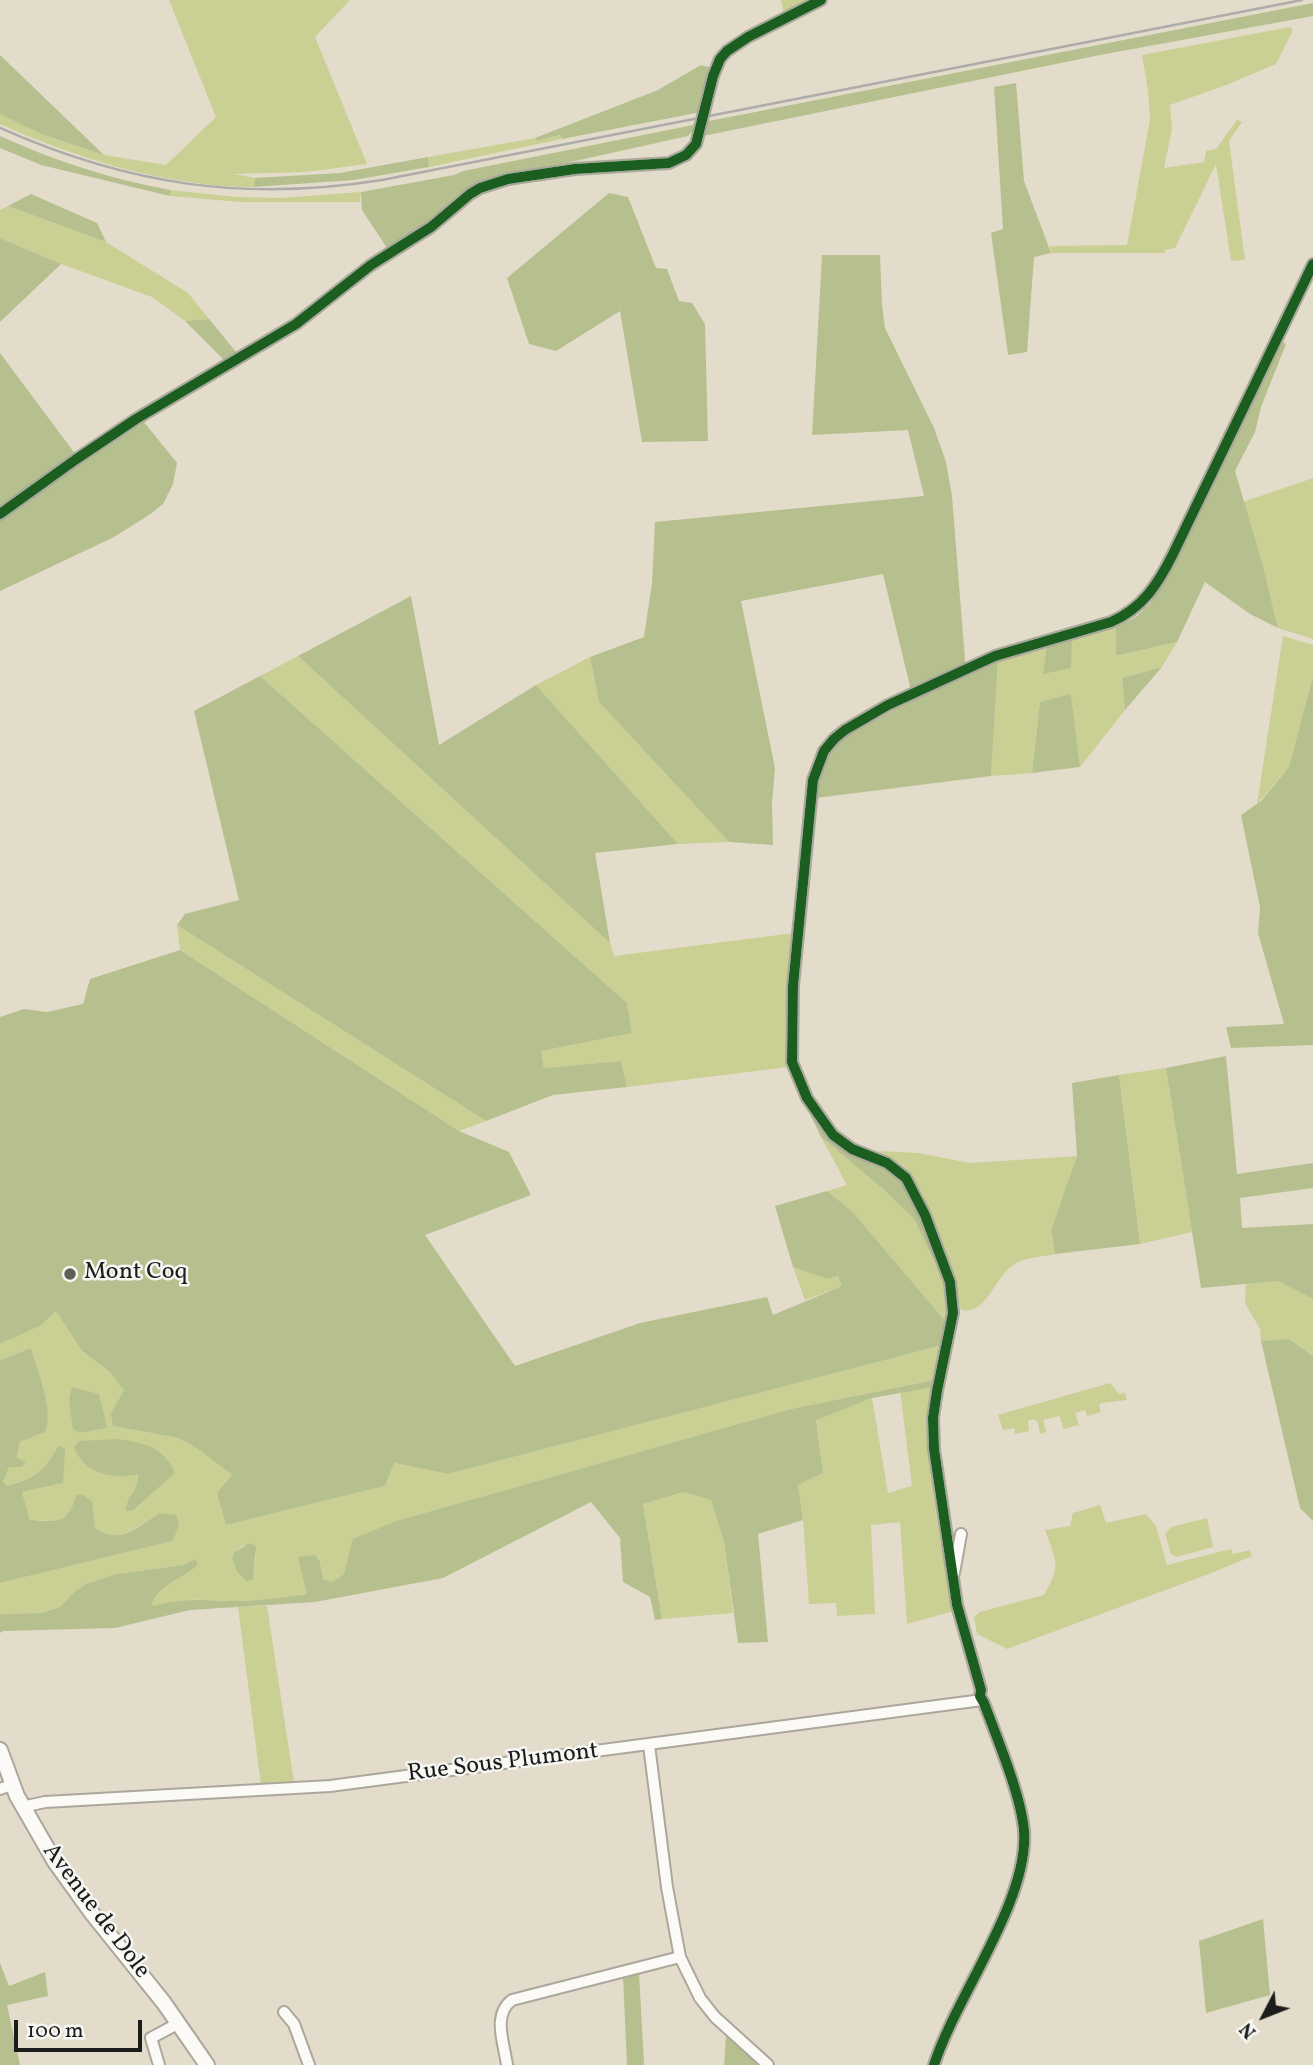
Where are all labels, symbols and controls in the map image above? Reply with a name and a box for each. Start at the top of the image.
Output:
place label: Mont Coq [84,1260,188,1288]
marker: Mont Coq [62,1266,78,1282]
street label: Rue Sous Plumont [406,1738,600,1790]
street label: Avenue de Dole [35,1839,155,1985]
north arrow [1229,1981,1299,2051]
scale bar [18,2006,145,2050]
text: N [1234,2016,1263,2044]
text: 100 m [27,2017,84,2046]

